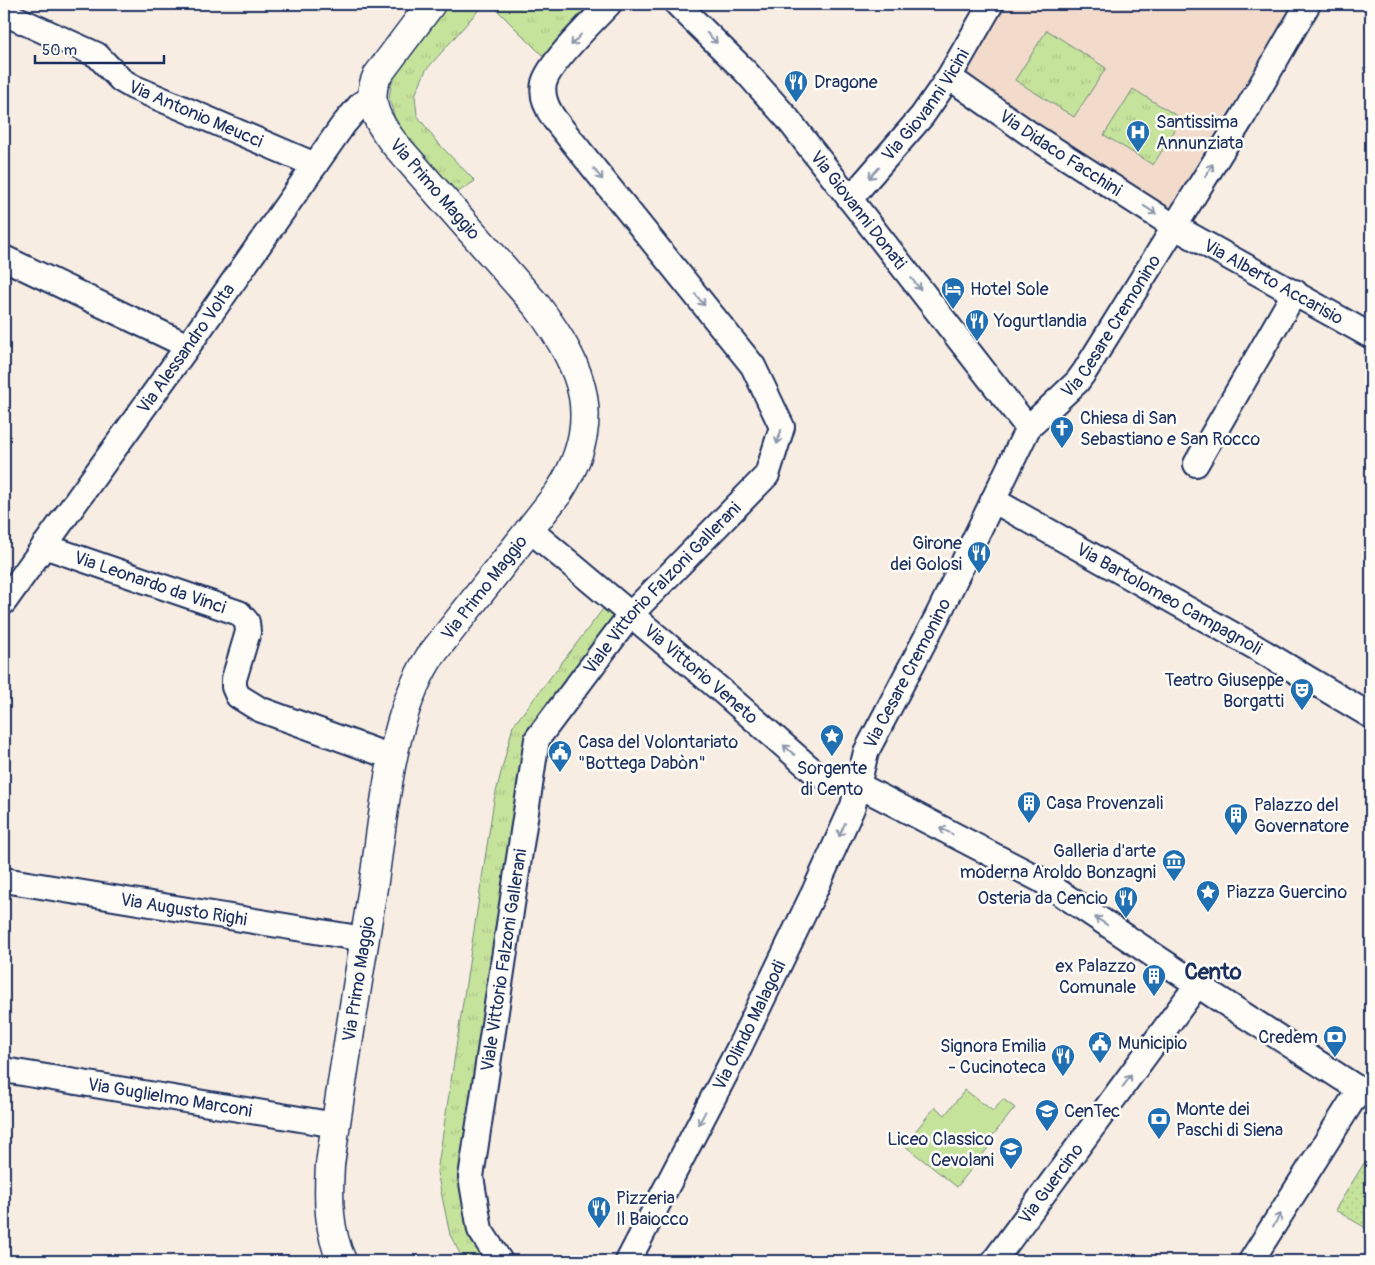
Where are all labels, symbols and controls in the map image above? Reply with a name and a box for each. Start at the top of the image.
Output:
scale bar [35,32,164,64]
one-way arrow [706,32,718,44]
one-way arrow [570,34,582,47]
text: 50 m [42,41,77,60]
street label: Via Giovanni Vicini [877,45,975,166]
restaurant icon: Dragone [783,69,809,103]
place label: Dragone [814,71,878,94]
street label: Via Antonio Meucci [125,75,266,153]
street label: Via Didaco Facchini [994,105,1126,202]
place label: Santissima Annunziata [1156,111,1243,155]
hospital icon: Santissima Annunziata [1125,119,1151,153]
street label: Via Primo Maggio [384,134,485,245]
street label: Via Giovanni Donati [805,146,911,274]
one-way arrow [1205,164,1215,178]
one-way arrow [868,166,880,179]
one-way arrow [592,167,603,180]
one-way arrow [1142,206,1156,216]
street label: Via Alberto Accarisio [1199,234,1347,330]
street label: Via Cesare Cremonino [1056,250,1166,403]
hotel icon: Hotel Sole [940,276,966,310]
one-way arrow [911,277,922,290]
place label: Hotel Sole [970,278,1049,301]
street label: Via Alessandro Volta [132,279,240,418]
one-way arrow [694,293,705,306]
restaurant icon: Yogurtlandia [964,308,990,342]
place label: Yogurtlandia [993,310,1087,333]
place label: Chiesa di San Sebastiano e San Rocco [1080,407,1261,451]
church icon: Chiesa di San Sebastiano e San Rocco [1049,415,1075,449]
one-way arrow [774,429,783,444]
street label: Viale Vittorio Falzoni Gallerani [579,497,746,679]
street label: Via Primo Maggio [436,531,533,645]
place label: Girone dei Golosi [890,532,962,576]
street label: Via Bartolomeo Campagnoli [1072,538,1266,660]
restaurant icon: Girone dei Golosi [966,540,992,574]
street label: Via Leonardo da Vinci [71,546,229,620]
street label: Via Cesare Cremonino [859,594,956,753]
street label: Via Vittorio Veneto [639,619,763,730]
place label: Teatro Giuseppe Borgatti [1165,669,1284,713]
theatre icon: Teatro Giuseppe Borgatti [1289,677,1315,711]
place icon: Sorgente di Cento [819,723,845,757]
place label: Casa del Volontariato "Bottega Dabòn" [578,731,738,775]
public building icon: Casa del Volontariato "Bottega Dabòn" [547,739,573,773]
one-way arrow [783,745,796,756]
place label: Sorgente di Cento [797,757,867,801]
building icon: Casa Provenzali [1016,790,1042,824]
place label: Casa Provenzali [1046,792,1163,815]
place label: Palazzo del Governatore [1254,794,1349,838]
building icon: Palazzo del Governatore [1223,802,1249,836]
one-way arrow [836,822,846,837]
one-way arrow [939,826,954,835]
place label: Galleria d'arte moderna Aroldo Bonzagni [960,840,1156,884]
street label: Viale Vittorio Falzoni Gallerani [476,847,532,1073]
museum icon: Galleria d'arte moderna Aroldo Bonzagni [1161,848,1187,882]
place icon: Piazza Guercino [1195,879,1221,913]
place label: Piazza Guercino [1226,881,1348,904]
restaurant icon: Osteria da Cencio [1113,885,1139,919]
place label: Osteria da Cencio [978,887,1108,910]
street label: Via Augusto Righi [118,888,249,932]
street label: Via Primo Maggio [337,914,380,1044]
one-way arrow [1095,916,1109,926]
place label: ex Palazzo Comunale [1056,955,1136,999]
street label: Via Olindo Malagodi [708,957,791,1095]
district label: Cento [1185,958,1242,986]
building icon: ex Palazzo Comunale [1141,963,1167,997]
bank icon: Credem [1322,1024,1348,1058]
place label: Credem [1258,1026,1318,1049]
public building icon: Municipio [1087,1030,1113,1064]
place label: Municipio [1118,1032,1187,1055]
place label: Signora Emilia - Cucinoteca [940,1035,1046,1079]
restaurant icon: Signora Emilia - Cucinoteca [1050,1043,1076,1077]
street label: Via Guglielmo Marconi [86,1073,254,1123]
one-way arrow [1122,1074,1132,1088]
school or university icon: CenTec [1034,1098,1060,1132]
place label: Monte dei Paschi di Siena [1176,1098,1283,1142]
place label: CenTec [1064,1100,1120,1123]
bank icon: Monte dei Paschi di Siena [1146,1106,1172,1140]
one-way arrow [697,1111,707,1126]
place label: Liceo Classico Cevolani [887,1128,994,1172]
school or university icon: Liceo Classico Cevolani [998,1136,1024,1170]
street label: Via Guercino [1014,1139,1089,1229]
place label: Pizzeria Il Baiocco [616,1187,689,1231]
restaurant icon: Pizzeria Il Baiocco [586,1195,612,1229]
one-way arrow [1271,1213,1282,1227]

